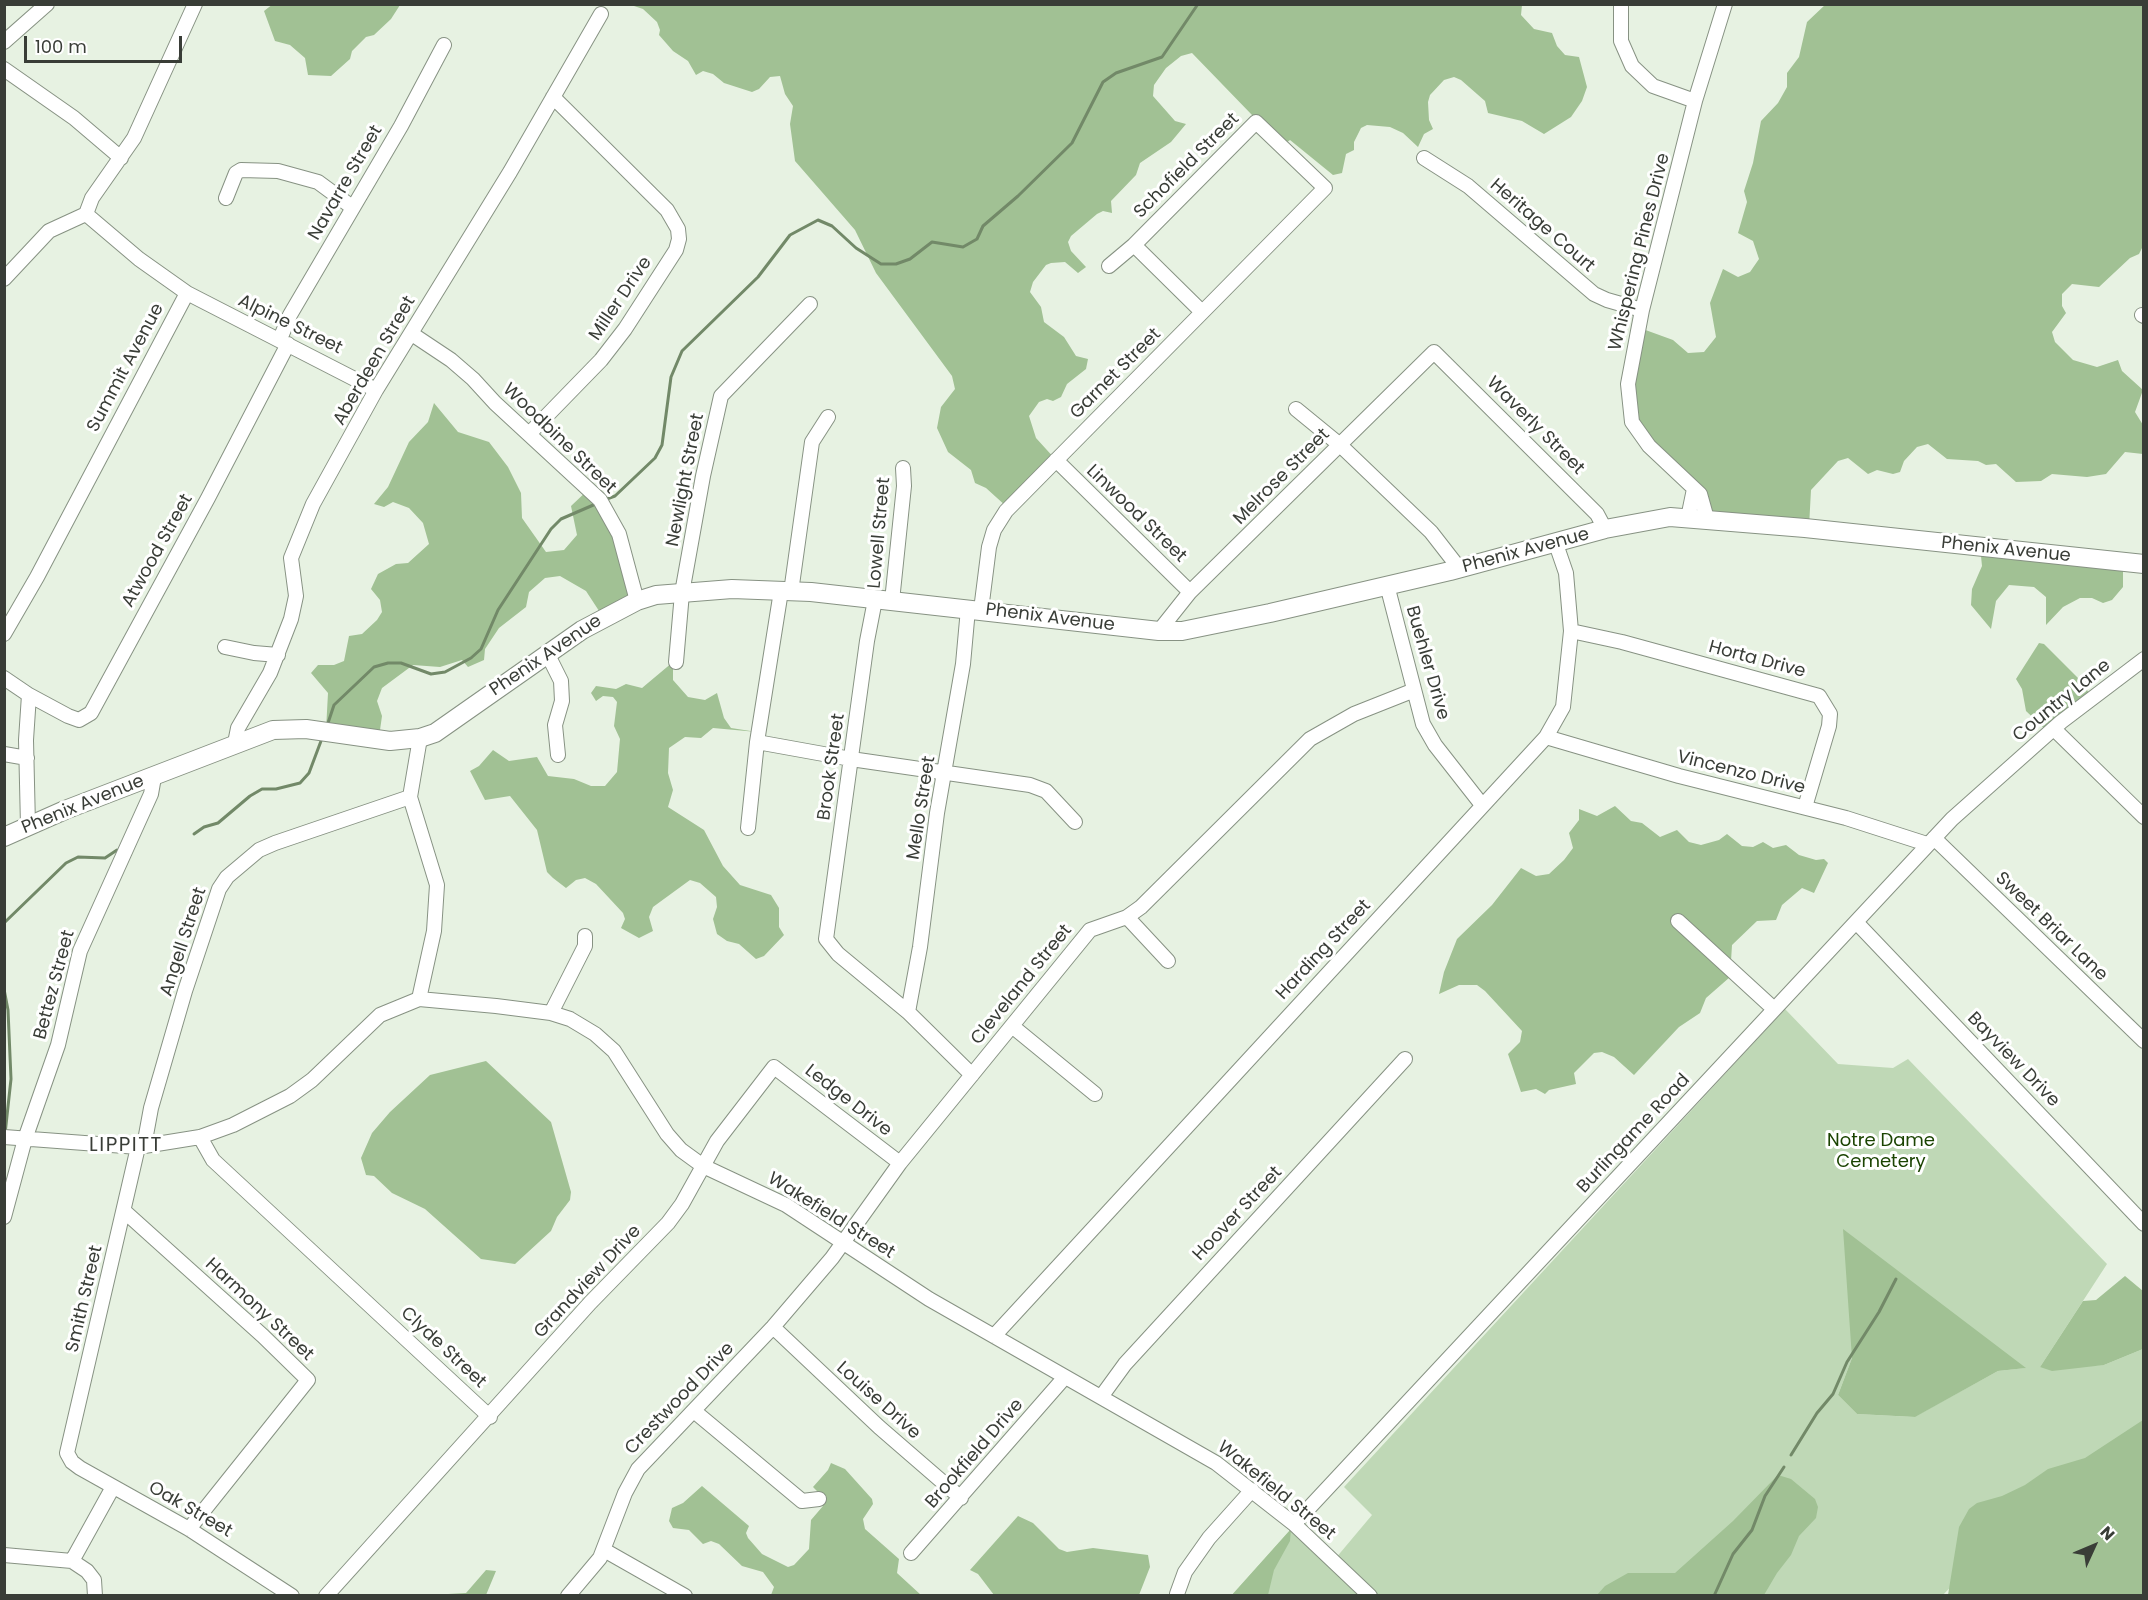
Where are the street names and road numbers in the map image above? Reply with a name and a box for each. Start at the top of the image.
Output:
street label: Schofield Street [1130,109,1244,223]
street label: Navarre Street [304,122,388,244]
street label: Whispering Pines Drive [1605,151,1675,353]
street label: Heritage Court [1485,175,1599,277]
street label: Miller Drive [585,253,657,345]
street label: Alpine Street [234,290,346,360]
street label: Aberdeen Street [329,293,421,429]
street label: Summit Avenue [83,300,169,436]
street label: Garnet Street [1066,324,1166,424]
street label: Waverly Street [1481,372,1589,480]
street label: Woodbine Street [498,379,620,499]
street label: Newlight Street [663,412,709,548]
street label: Melrose Street [1229,424,1335,530]
street label: Linwood Street [1081,461,1191,567]
street label: Lowell Street [864,476,896,590]
street label: Atwood Street [118,491,198,611]
street label: Phenix Avenue [1460,524,1592,578]
street label: Phenix Avenue [1940,532,2072,568]
street label: Phenix Avenue [984,599,1116,637]
street label: Buehler Drive [1400,604,1454,722]
street label: Phenix Avenue [486,611,606,701]
street label: Horta Drive [1706,637,1808,683]
street label: Country Lane [2009,655,2115,747]
street label: Brook Street [814,712,850,822]
street label: Vincenzo Drive [1675,747,1807,799]
street label: Mello Street [903,755,941,861]
street label: Phenix Avenue [19,771,147,839]
street label: Sweet Briar Lane [1990,868,2112,986]
street label: Angell Street [156,885,212,999]
street label: Harding Street [1272,895,1376,1005]
street label: Cleveland Street [967,920,1077,1050]
street label: Bettez Street [30,928,80,1042]
street label: Bayview Drive [1962,1008,2064,1112]
street label: Ledge Drive [800,1060,896,1142]
street label: Burlingame Road [1573,1070,1695,1198]
street label: Hoover Street [1189,1162,1287,1266]
street label: Wakefield Street [763,1168,899,1264]
street label: Grandview Drive [530,1221,646,1343]
street label: Smith Street [62,1243,108,1355]
street label: Harmony Street [200,1254,318,1366]
street label: Clyde Street [396,1303,490,1393]
street label: Crestwood Drive [621,1338,739,1460]
street label: Louise Drive [831,1358,925,1444]
street label: Brookfield Drive [922,1395,1028,1513]
street label: Wakefield Street [1213,1437,1339,1545]
street label: Oak Street [144,1477,236,1543]

